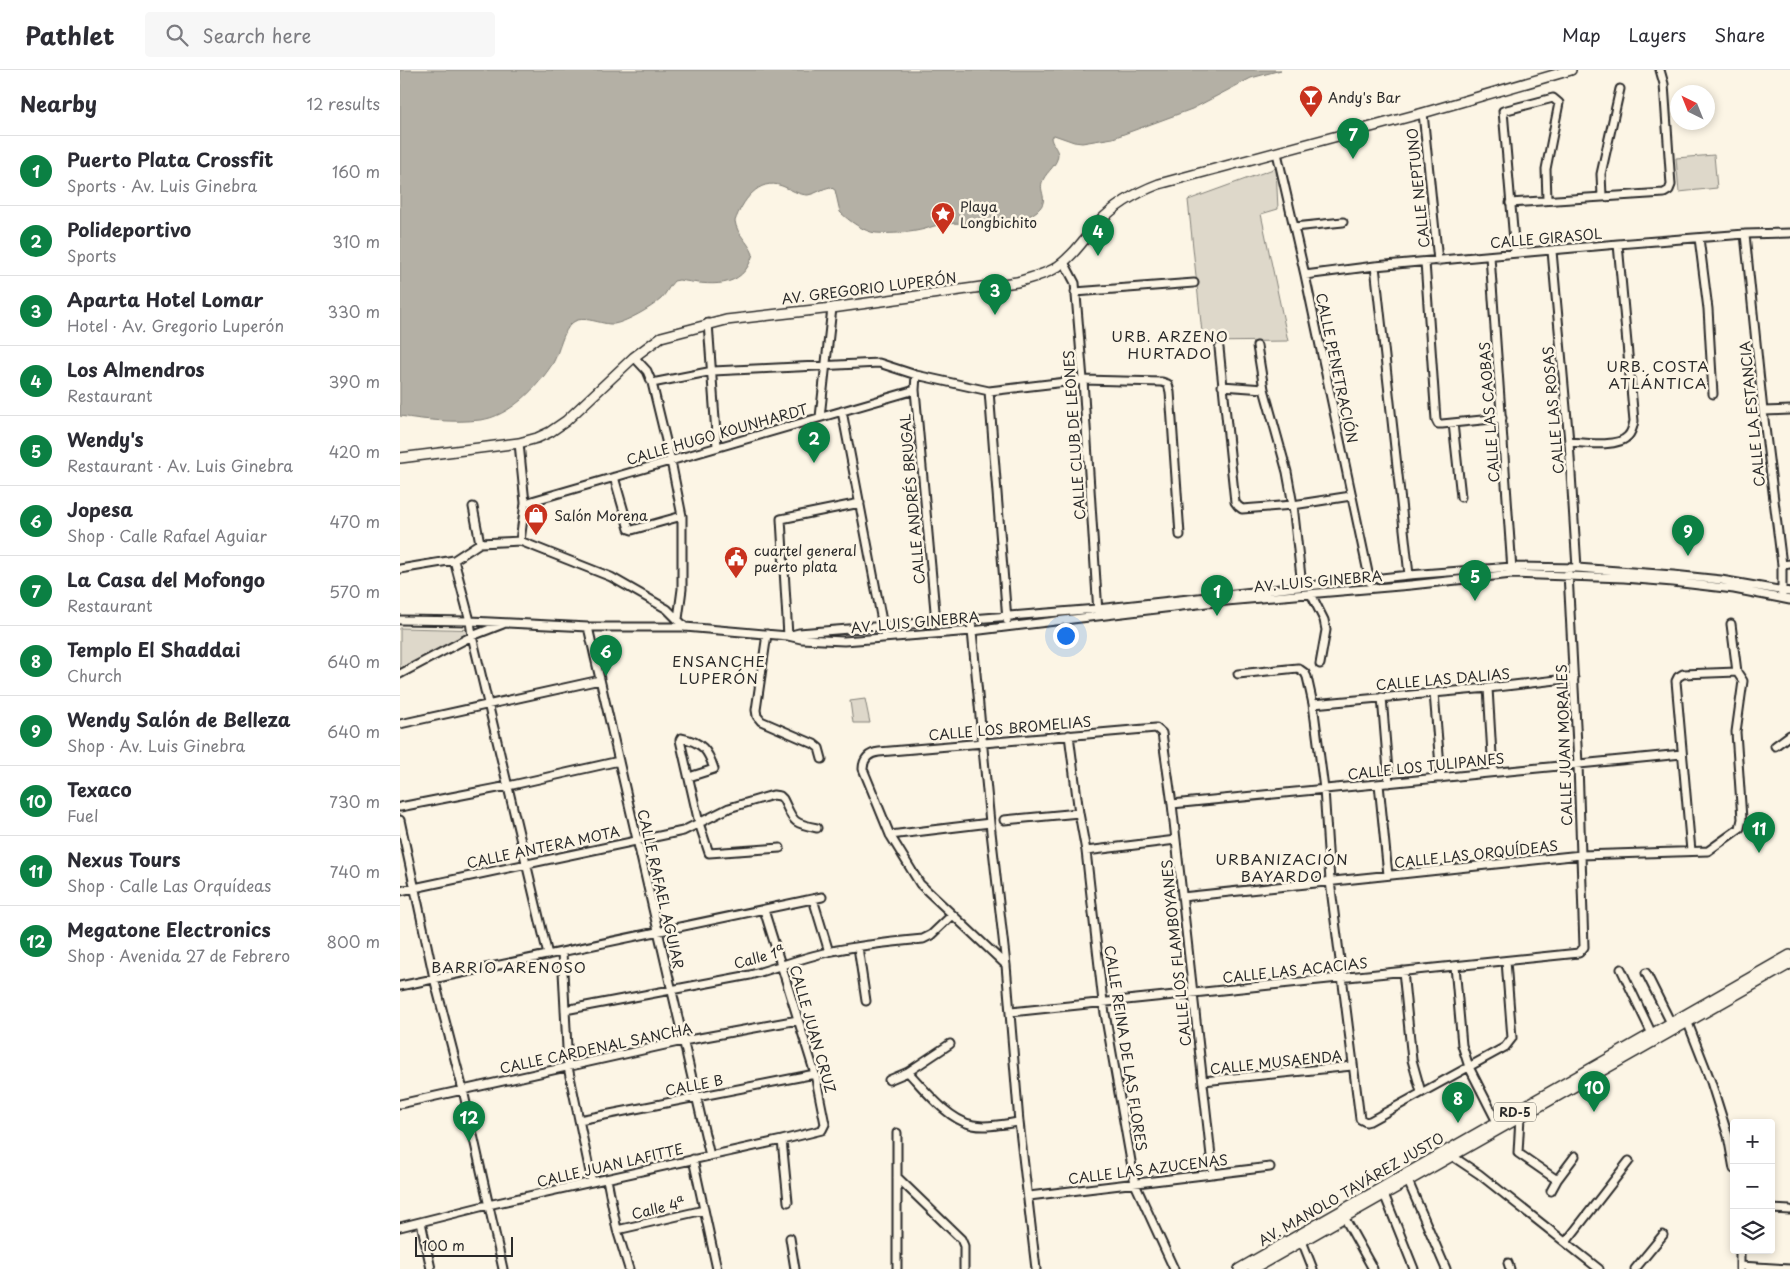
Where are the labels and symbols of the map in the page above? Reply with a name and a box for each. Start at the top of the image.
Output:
bar icon: Andy's Bar [1298,84,1324,118]
north arrow [1670,85,1715,130]
place label: Andy's Bar [1328,87,1401,108]
pin: 7 [1337,118,1369,159]
street label: CALLE NEPTUNO [1401,127,1435,249]
place label: Playa Longbichito [960,196,1037,233]
place icon: Playa Longbichito [930,201,956,235]
pin: 4 [1082,215,1114,256]
street label: CALLE GIRASOL [1489,223,1603,253]
street label: AV. GREGORIO LUPERÓN [780,267,958,309]
pin: 3 [979,274,1011,315]
street label: CALLE PENETRACIÓN [1311,291,1363,445]
district label: URB. ARZENO HURTADO [1111,324,1229,364]
street label: CALLE LA ESTANCIA [1734,340,1770,488]
street label: CALLE LAS CAOBAS [1474,341,1504,483]
street label: CALLE LAS ROSAS [1537,345,1569,475]
street label: CALLE CLUB DE LEONES [1058,349,1090,521]
district label: URB. COSTA ATLÁNTICA [1606,354,1710,394]
street label: CALLE HUGO KOUNHARDT [624,398,811,470]
street label: CALLE ANDRÉS BRUGAL [894,413,930,585]
pin: 2 [798,422,830,463]
shop icon: Salón Morena [523,502,549,536]
place label: Salón Morena [554,505,648,526]
pin: 9 [1672,515,1704,556]
place label: cuartel general puerto plata [754,540,857,577]
public building icon: cuartel general puerto plata [723,545,749,579]
pin: 5 [1459,560,1491,601]
street label: AV. LUIS GINEBRA [1253,565,1383,597]
pin: 1 [1201,575,1233,616]
street label: AV. LUIS GINEBRA [850,606,980,638]
your location [1053,623,1079,649]
pin: 6 [590,635,622,676]
district label: ENSANCHE LUPERÓN [672,649,766,689]
street label: CALLE LAS DALIAS [1375,663,1511,695]
street label: CALLE JUAN MORALES [1551,664,1577,826]
street label: CALLE LOS BROMELIAS [928,710,1092,746]
street label: CALLE LOS TULIPANES [1346,747,1506,785]
street label: CALLE RAFAEL AGUIAR [632,807,690,971]
pin: 11 [1743,812,1775,853]
street label: CALLE ANTERA MOTA [465,821,621,873]
street label: CALLE LAS ORQUÍDEAS [1393,835,1559,873]
district label: URBANIZACIÓN BAYARDO [1215,847,1349,887]
street label: CALLE LOS FLAMBOYANES [1156,859,1196,1047]
street label: Calle 1ª [731,940,787,974]
street label: CALLE REINA DE LAS FLORES [1099,944,1153,1152]
street label: CALLE LAS ACACIAS [1221,952,1369,988]
district label: BARRIO ARENOSO [431,955,587,978]
street label: CALLE JUAN CRUZ [785,962,841,1096]
street label: CALLE CARDENAL SANCHA [498,1017,695,1079]
street label: CALLE MUSAENDA [1209,1045,1343,1079]
street label: CALLE B [663,1069,725,1101]
pin: 10 [1578,1071,1610,1112]
pin: 8 [1442,1082,1474,1123]
pin: 12 [453,1101,485,1142]
road number: RD-5 [1494,1102,1536,1122]
street label: AV. MANOLO TAVÁREZ JUSTO [1254,1127,1448,1251]
street label: CALLE JUAN LAFITTE [535,1138,685,1192]
street label: CALLE LAS AZUCENAS [1067,1149,1229,1189]
street label: Calle 4ª [630,1192,687,1224]
scale bar [415,1234,512,1257]

